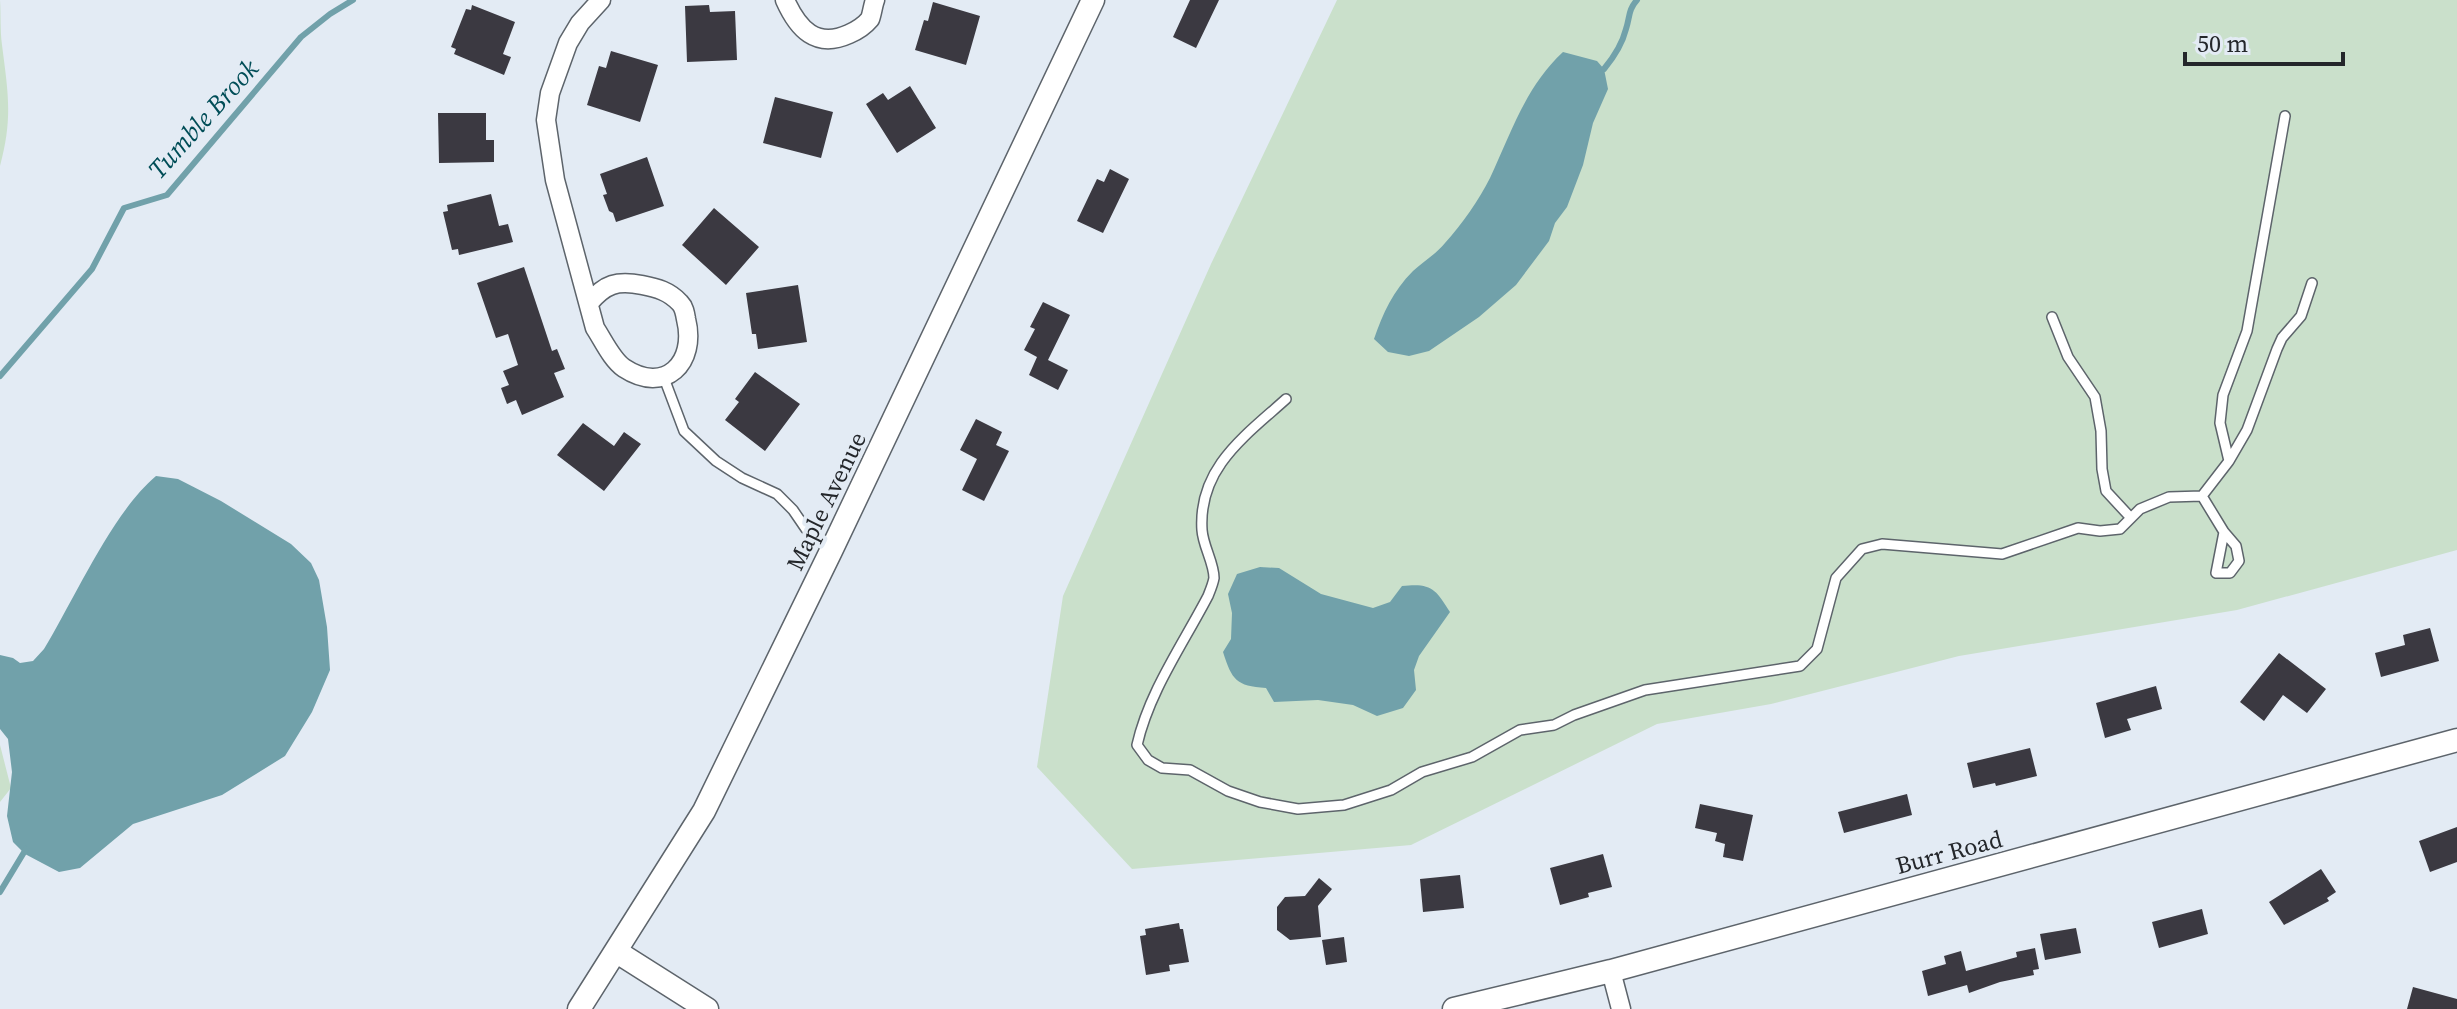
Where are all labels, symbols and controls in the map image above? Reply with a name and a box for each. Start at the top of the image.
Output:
scale bar [2185,16,2343,66]
text: 50 m [2197,27,2248,60]
water label: Tumble Brook [140,51,267,187]
street label: Maple Avenue [778,426,874,576]
street label: Burr Road [1892,822,2006,882]

